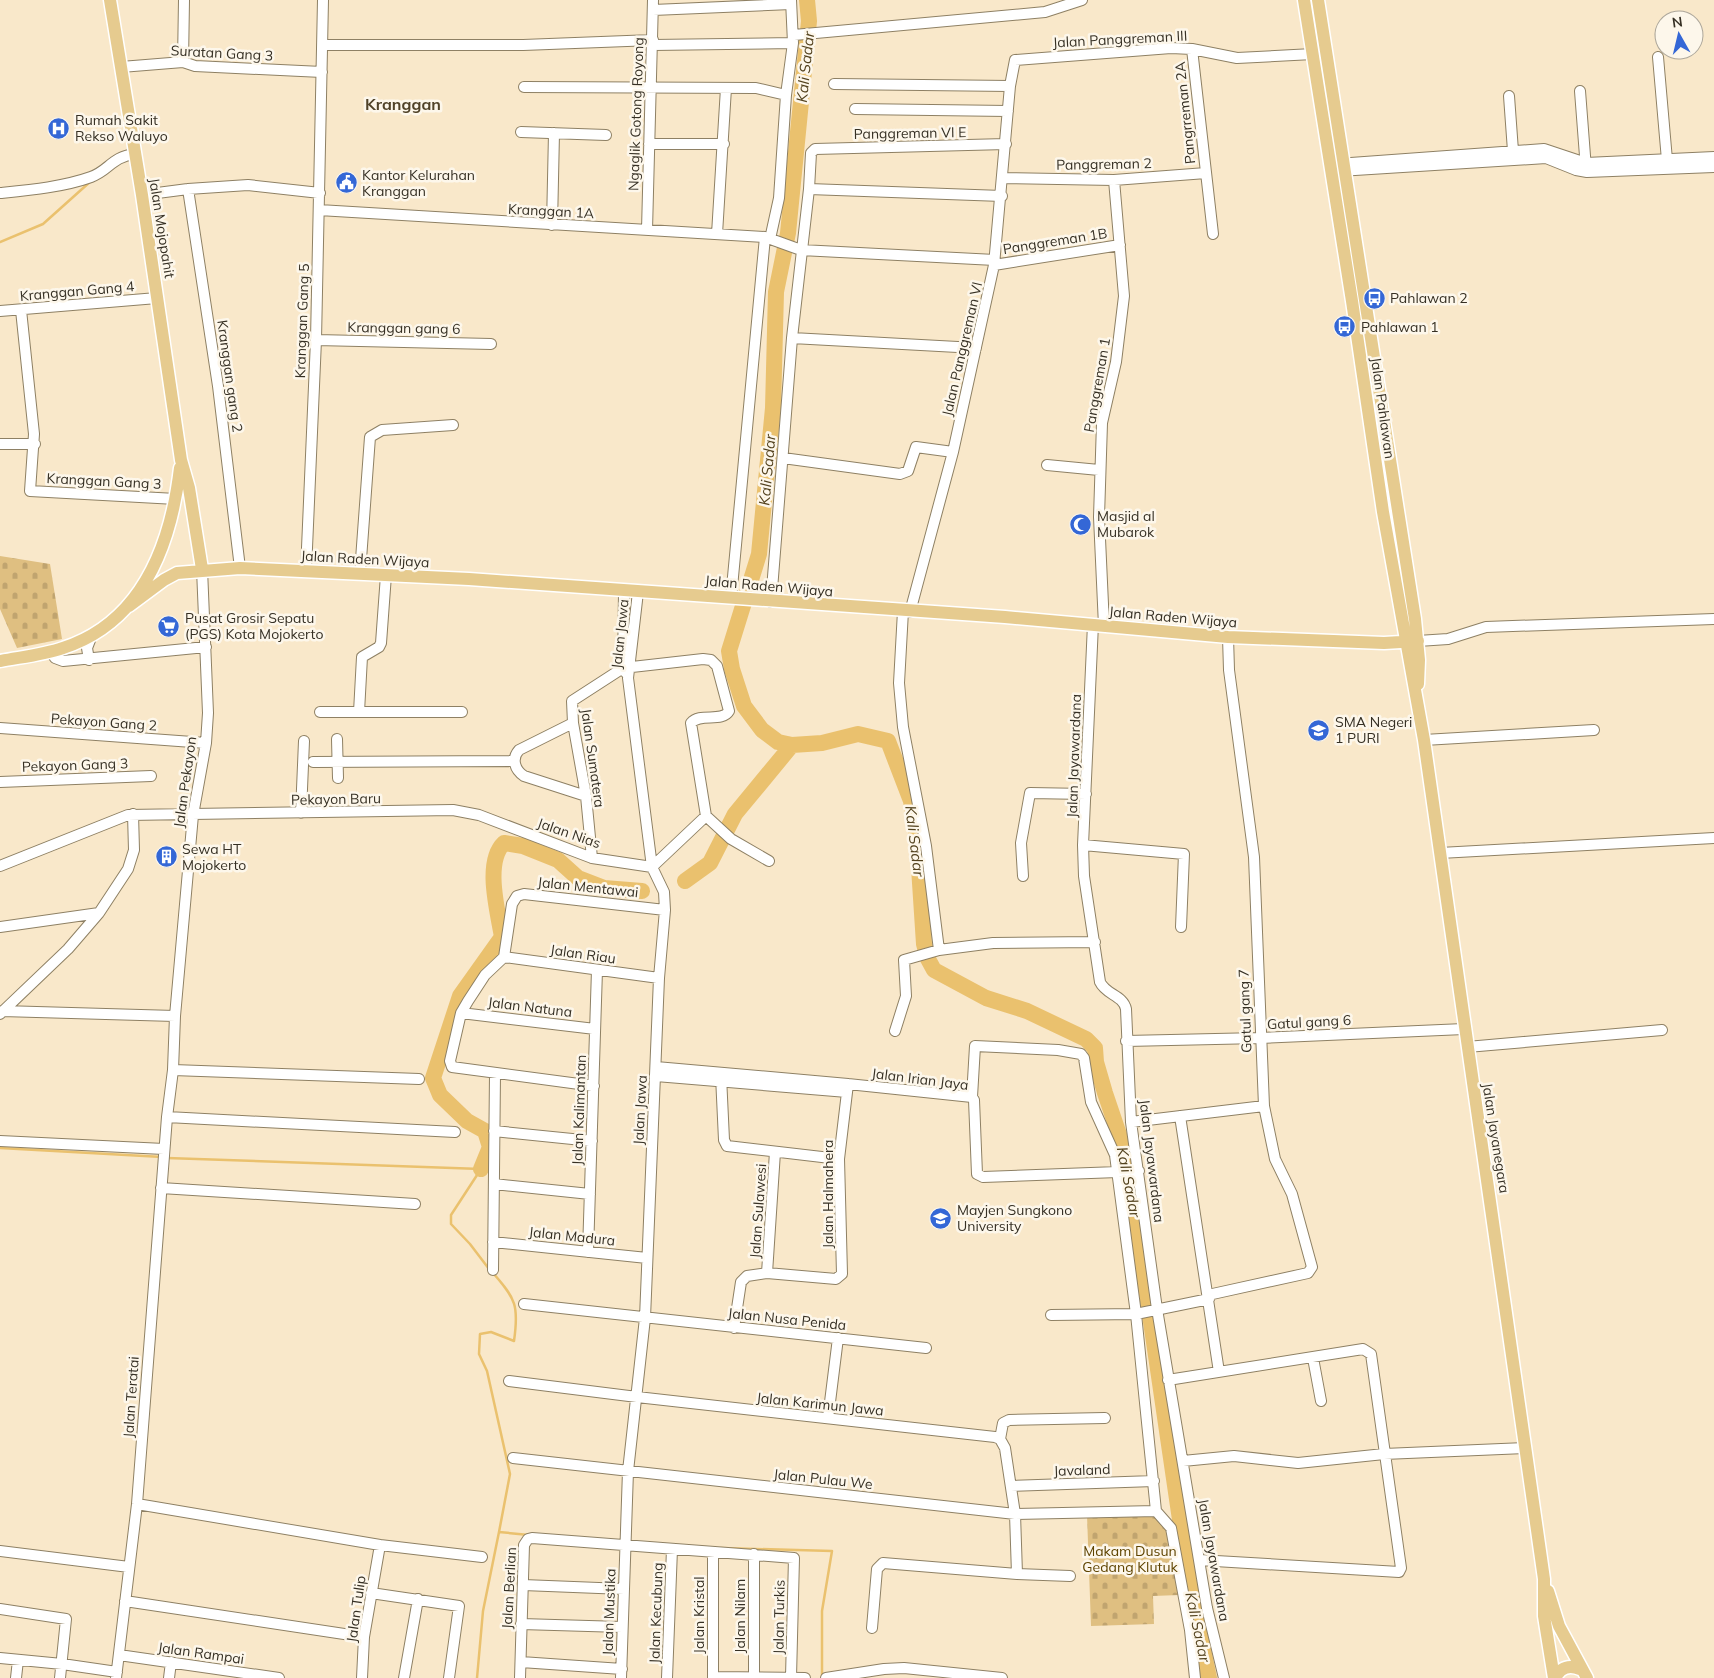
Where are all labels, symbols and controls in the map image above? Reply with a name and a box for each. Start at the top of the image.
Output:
north arrow [1654,10,1704,60]
text: N [1671,12,1684,32]
street label: Jalan Panggreman III [1052,26,1188,52]
water label: Kali Sadar [792,30,818,103]
street label: Ngaglik Gotong Royong [624,37,648,191]
street label: Suratan Gang 3 [170,41,274,65]
street label: Pangrreman 2A [1171,60,1199,165]
district label: Kranggan [365,94,441,114]
place label: Rumah Sakit Rekso Waluyo [75,111,168,145]
hospital icon: Rumah Sakit Rekso Waluyo [47,116,71,140]
street label: Panggreman VI E [853,123,967,143]
street label: Panggreman 2 [1056,154,1152,174]
place label: Kantor Kelurahan Kranggan [362,166,475,200]
public building icon: Kantor Kelurahan Kranggan [334,171,358,195]
street label: Jalan Mojopahit [145,177,179,279]
street label: Kranggan 1A [507,200,595,222]
street label: Panggreman 1B [1002,224,1108,258]
street label: Kranggan Gang 5 [291,263,313,379]
street label: Kranggan Gang 4 [19,277,136,305]
street label: Jalan Panggreman VI [938,280,986,418]
bus stop icon: Pahlawan 2 [1362,286,1386,310]
place label: Pahlawan 2 [1390,289,1468,307]
bus stop icon: Pahlawan 1 [1333,315,1357,339]
street label: Kranggan gang 6 [347,318,461,338]
place label: Pahlawan 1 [1361,318,1439,336]
street label: Kranggan gang 2 [213,319,247,433]
street label: Panggreman 1 [1080,336,1114,434]
street label: Jalan Pahlawan [1367,356,1399,460]
water label: Kali Sadar [754,433,780,506]
street label: Kranggan Gang 3 [46,469,162,493]
place label: Masjid al Mubarok [1097,507,1155,541]
mosque icon: Masjid al Mubarok [1069,512,1093,536]
street label: Jalan Raden Wijaya [300,547,430,571]
street label: Jalan Raden Wijaya [704,571,834,601]
street label: Jalan Jawa [607,598,633,670]
street label: Jalan Raden Wijaya [1108,602,1238,632]
place label: Pusat Grosir Sepatu (PGS) Kota Mojokerto [185,609,323,643]
supermarket icon: Pusat Grosir Sepatu (PGS) Kota Mojokerto [157,614,181,638]
street label: Jalan Jayawardana [1063,694,1085,818]
street label: Jalan Sumatera [577,707,609,809]
street label: Pekayon Gang 2 [50,709,158,735]
place label: SMA Negeri 1 PURI [1335,713,1412,747]
school or university icon: SMA Negeri 1 PURI [1307,718,1331,742]
street label: Jalan Pekayon [170,735,200,829]
street label: Pekayon Gang 3 [22,754,128,776]
street label: Pekayon Baru [291,789,381,809]
water label: Kali Sadar [901,804,929,878]
street label: Jalan Nias [535,814,603,852]
place label: Sewa HT Mojokerto [182,840,246,874]
building icon: Sewa HT Mojokerto [154,845,178,869]
street label: Jalan Mentawai [537,873,639,901]
street label: Jalan Riau [549,940,617,968]
street label: Gatul gang 7 [1235,969,1255,1053]
street label: Jalan Natuna [487,993,573,1021]
street label: Gatul gang 6 [1267,1011,1351,1033]
street label: Jalan Kalimantan [568,1054,590,1166]
street label: Jalan Irian Jaya [871,1064,969,1094]
street label: Jalan Jawa [629,1075,651,1145]
street label: Jalan Jayanegara [1478,1082,1514,1194]
street label: Jalan Jayawardana [1136,1098,1168,1224]
street label: Jalan Halmahera [819,1140,837,1248]
water label: Kali Sadar [1113,1145,1145,1219]
street label: Jalan Sulawesi [746,1163,770,1259]
place label: Mayjen Sungkono University [957,1201,1072,1235]
school or university icon: Mayjen Sungkono University [929,1206,953,1230]
street label: Jalan Madura [528,1223,616,1249]
street label: Jalan Nusa Penida [727,1304,847,1334]
street label: Jalan Teratai [119,1356,143,1438]
street label: Jalan Karimun Jawa [755,1388,885,1420]
street label: Javaland [1053,1460,1111,1480]
street label: Jalan Pulau We [773,1465,873,1493]
street label: Jalan Jayawardana [1194,1497,1234,1623]
park label: Makam Dusun Gedang Klutuk [1082,1542,1178,1576]
street label: Jalan Berlian [498,1547,520,1629]
street label: Jalan Kecubung [645,1562,667,1664]
street label: Jalan Mustika [598,1568,620,1656]
street label: Jalan Tulip [342,1574,370,1644]
street label: Jalan Kristal [690,1576,708,1654]
street label: Jalan Nilam [731,1579,749,1653]
street label: Jalan Turkis [769,1579,789,1654]
water label: Kali Sadar [1181,1590,1215,1664]
street label: Jalan Rampai [157,1638,245,1668]

